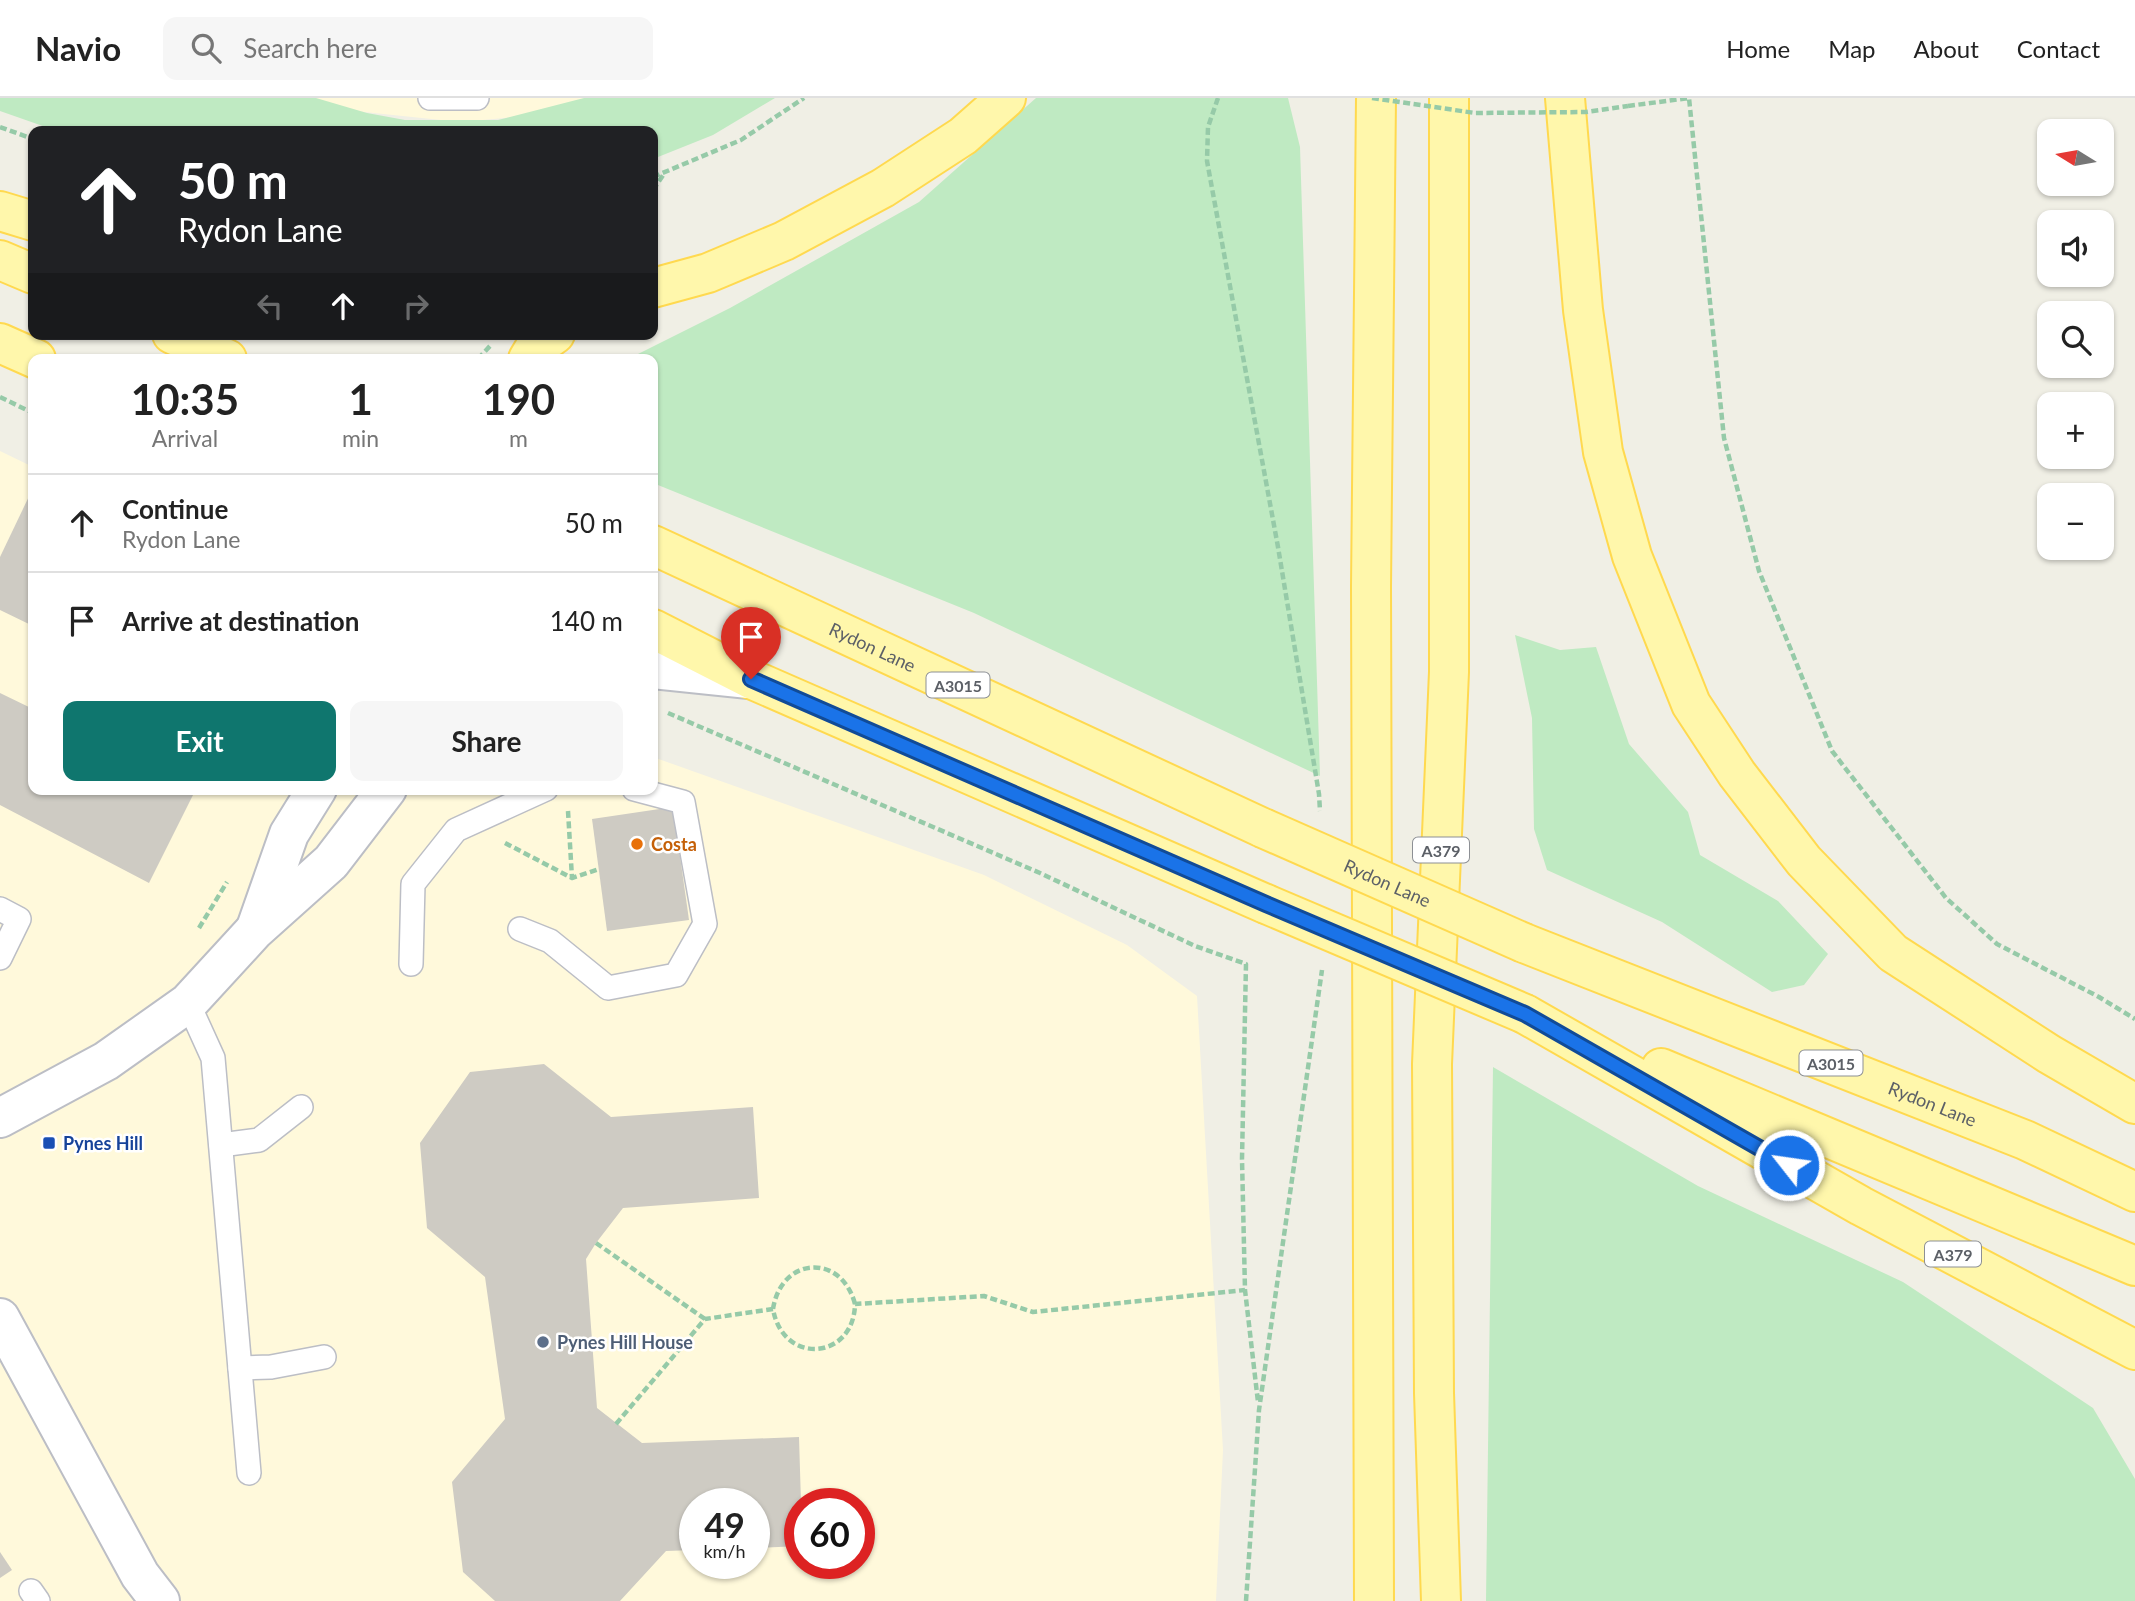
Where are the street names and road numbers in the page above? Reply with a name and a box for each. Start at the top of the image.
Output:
street label: Rydon Lane [826,617,919,676]
road number: A3015 [926,672,990,698]
road number: A379 [1413,838,1469,862]
street label: Rydon Lane [1341,854,1434,912]
road number: A3015 [1800,1051,1862,1076]
street label: Rydon Lane [1885,1076,1980,1131]
road number: A379 [1925,1242,1981,1266]

